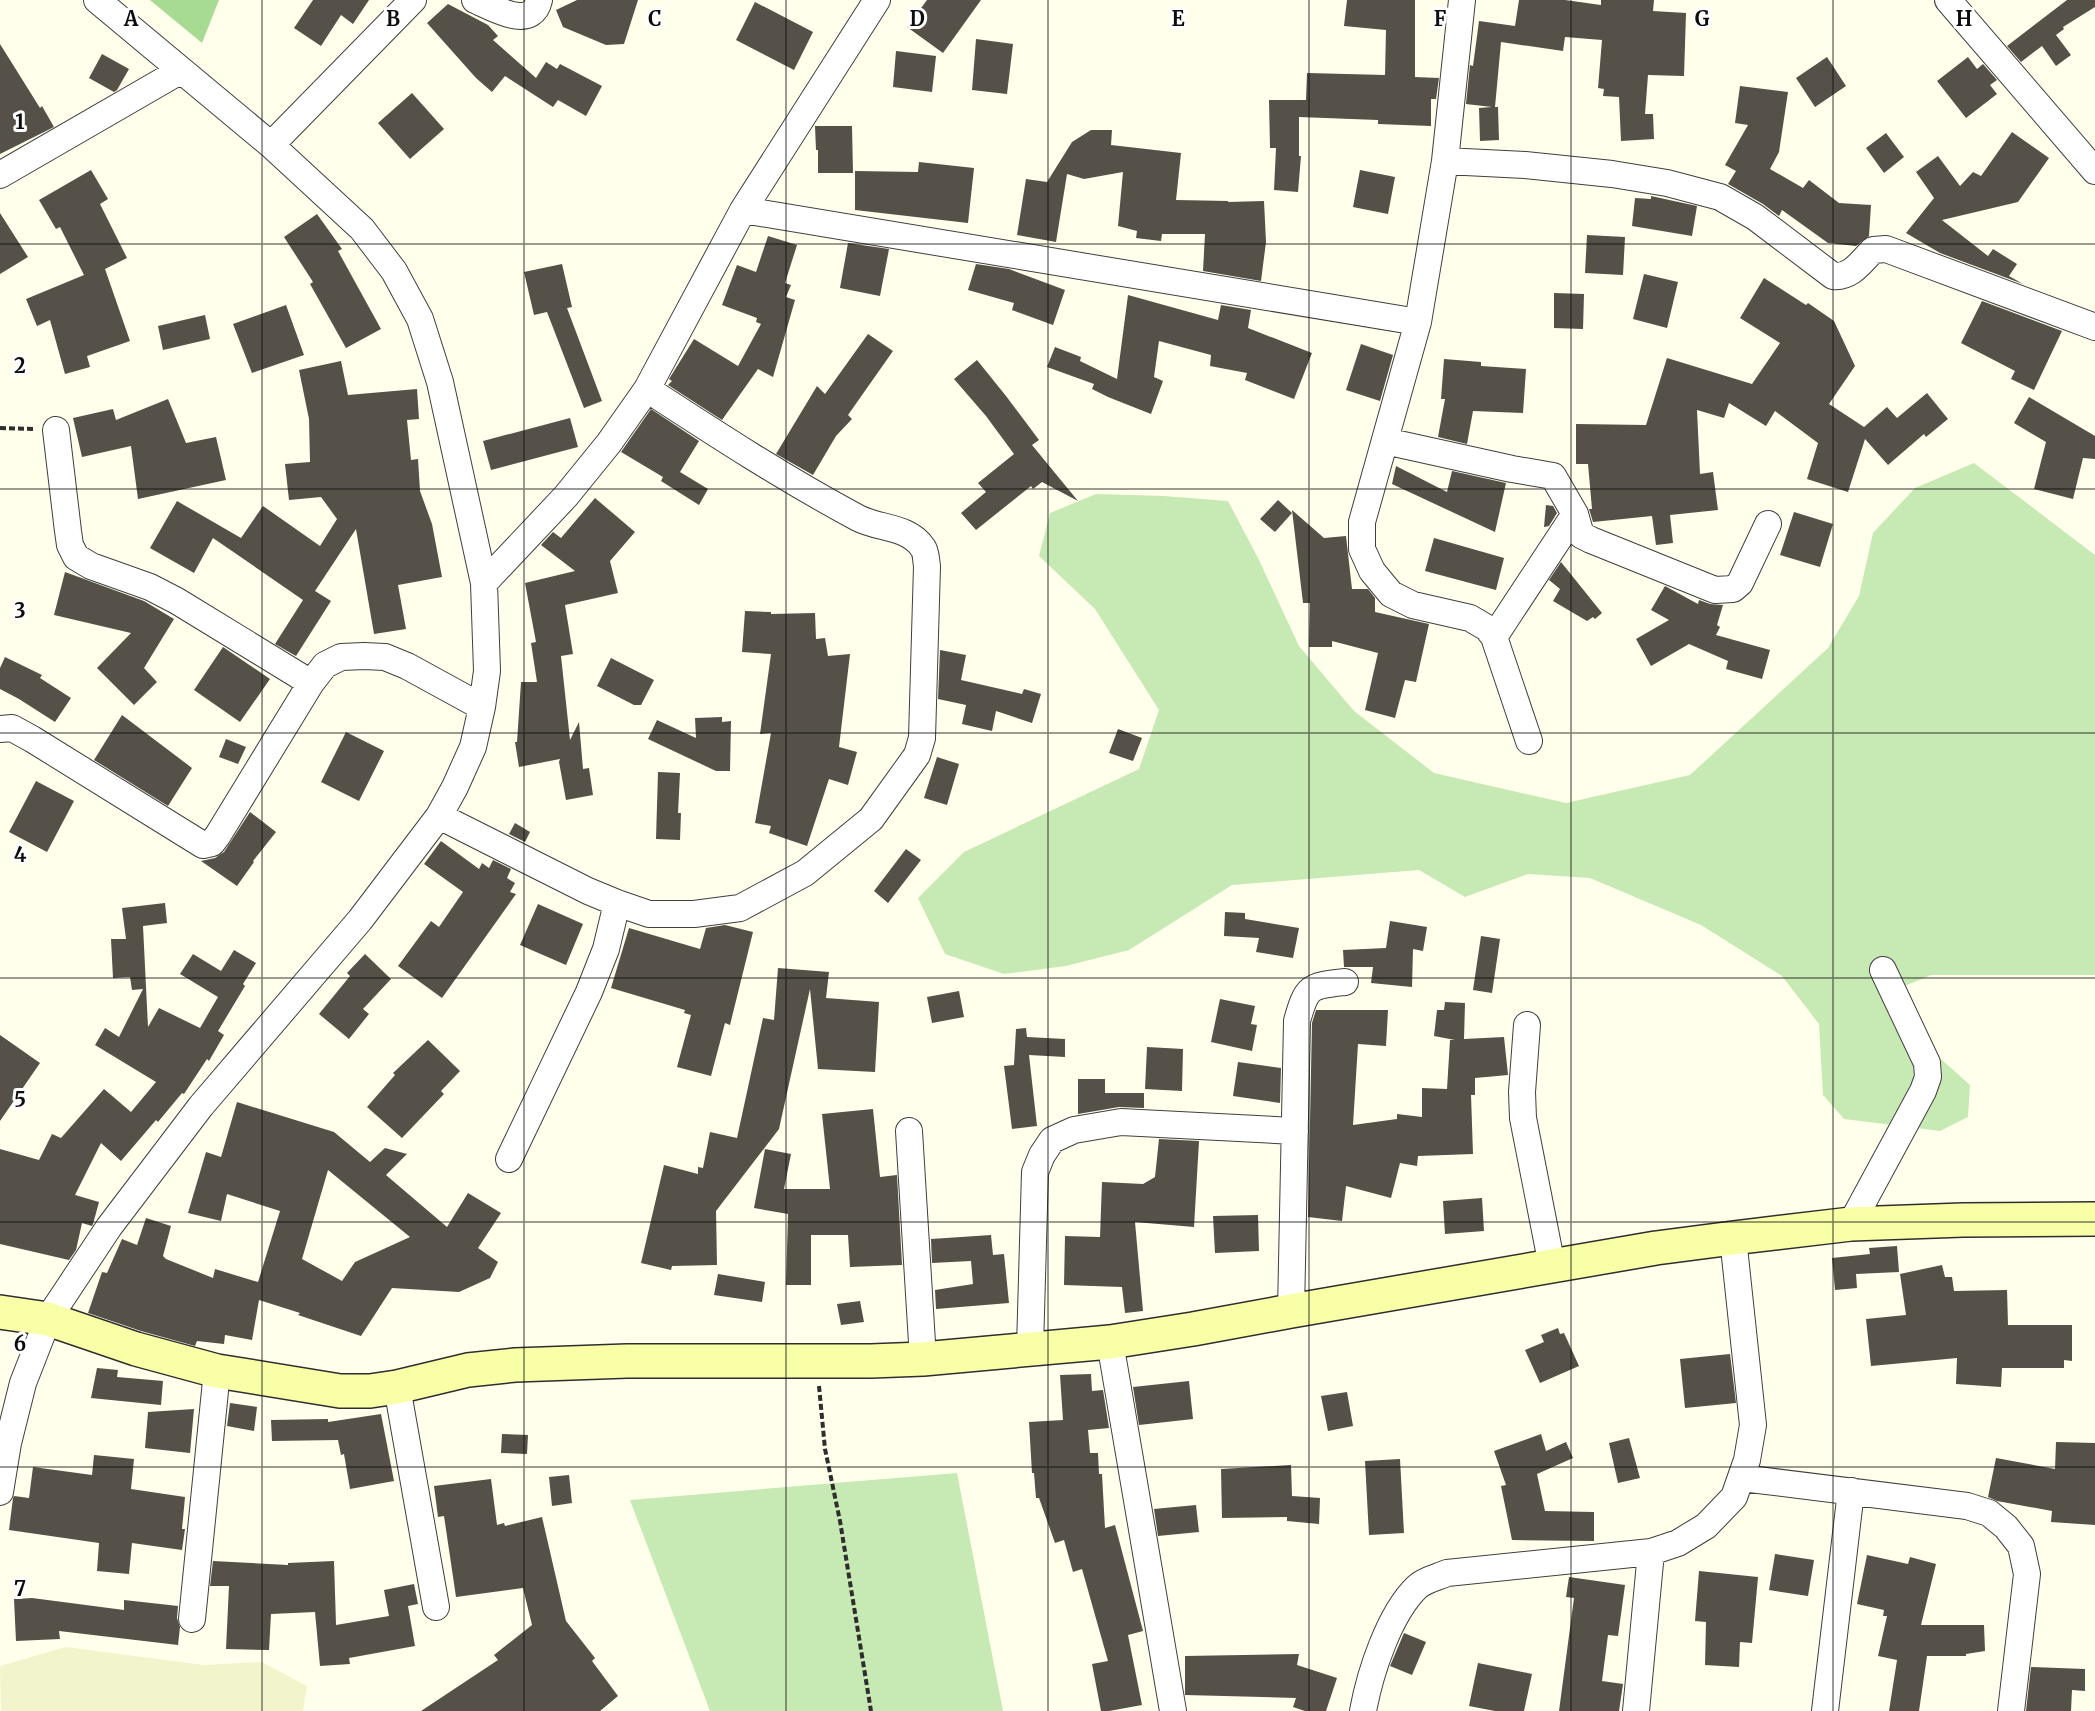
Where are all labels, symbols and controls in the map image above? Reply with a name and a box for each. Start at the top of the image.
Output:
text: A [123,6,139,31]
text: B [386,6,400,31]
text: C [648,6,662,31]
text: D [909,6,925,31]
text: E [1171,6,1185,31]
text: F [1434,6,1447,31]
text: G [1695,6,1710,31]
text: H [1956,6,1972,31]
text: 1 [15,109,25,134]
text: 2 [14,353,26,378]
text: 3 [14,598,26,623]
text: 4 [14,842,27,867]
text: 5 [14,1087,26,1112]
text: 6 [14,1331,26,1356]
text: 7 [14,1576,26,1601]

